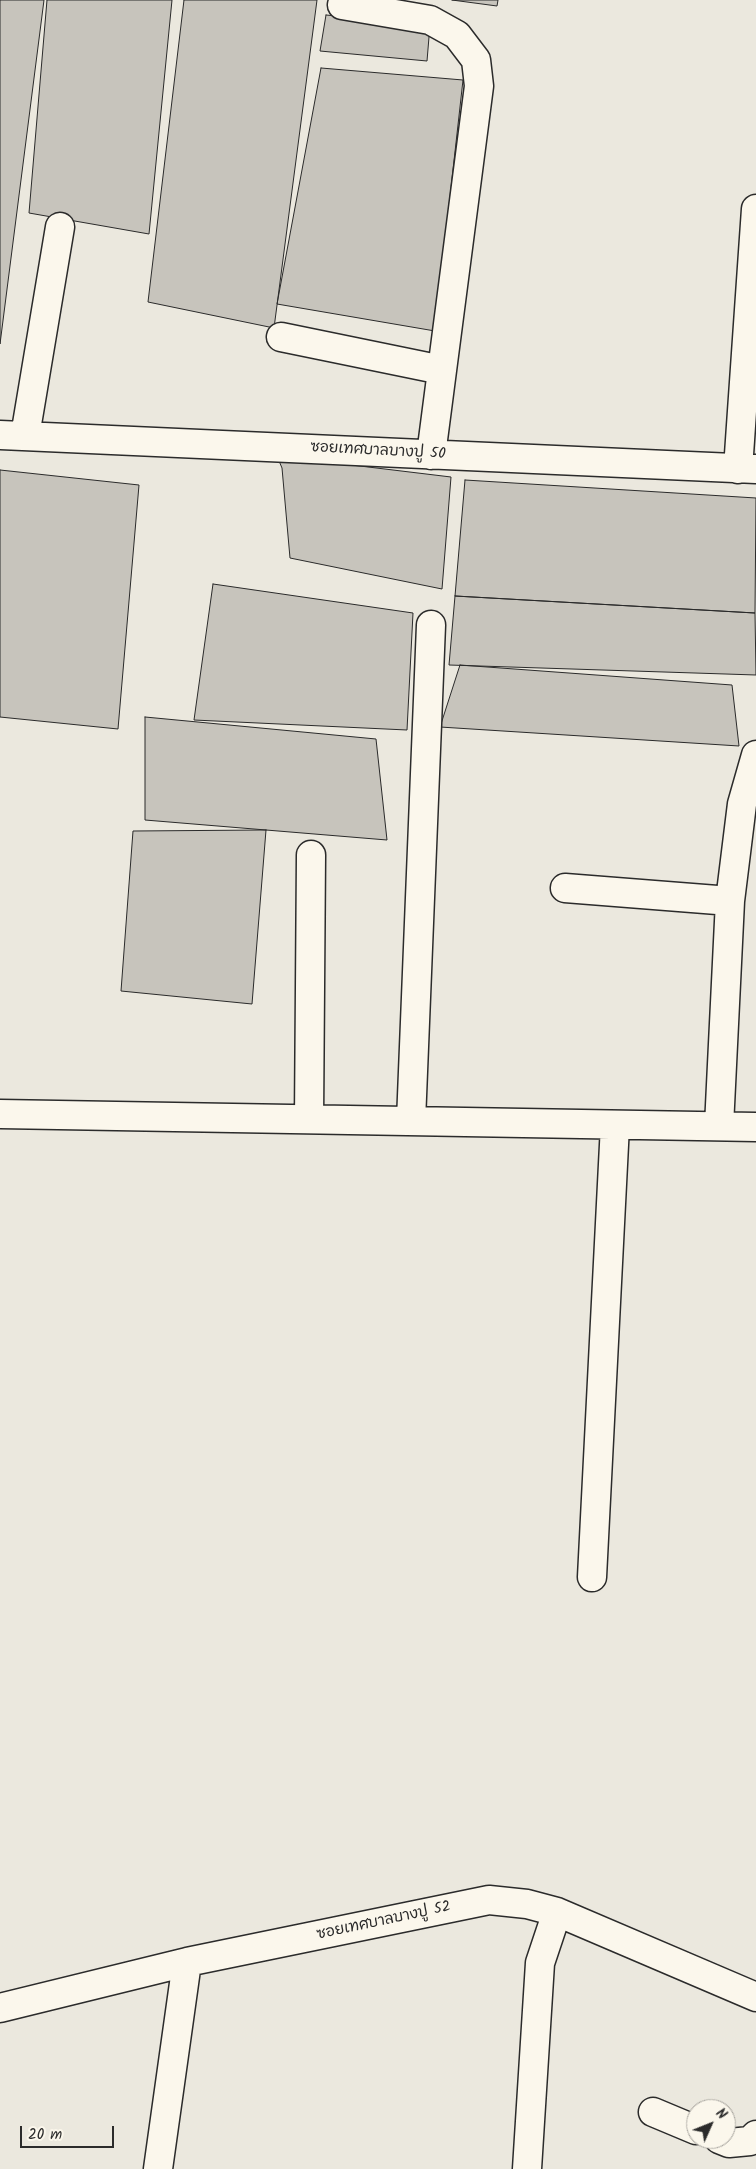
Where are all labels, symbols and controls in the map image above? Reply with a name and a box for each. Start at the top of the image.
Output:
street label: ซอยเทศบาลบางปู 50 [310,439,446,465]
street label: ซอยเทศบาลบางปู 52 [315,1899,453,1945]
north arrow [686,2099,736,2149]
text: N [710,2103,732,2125]
scale bar [22,2116,116,2148]
text: 20 m [28,2123,62,2147]

